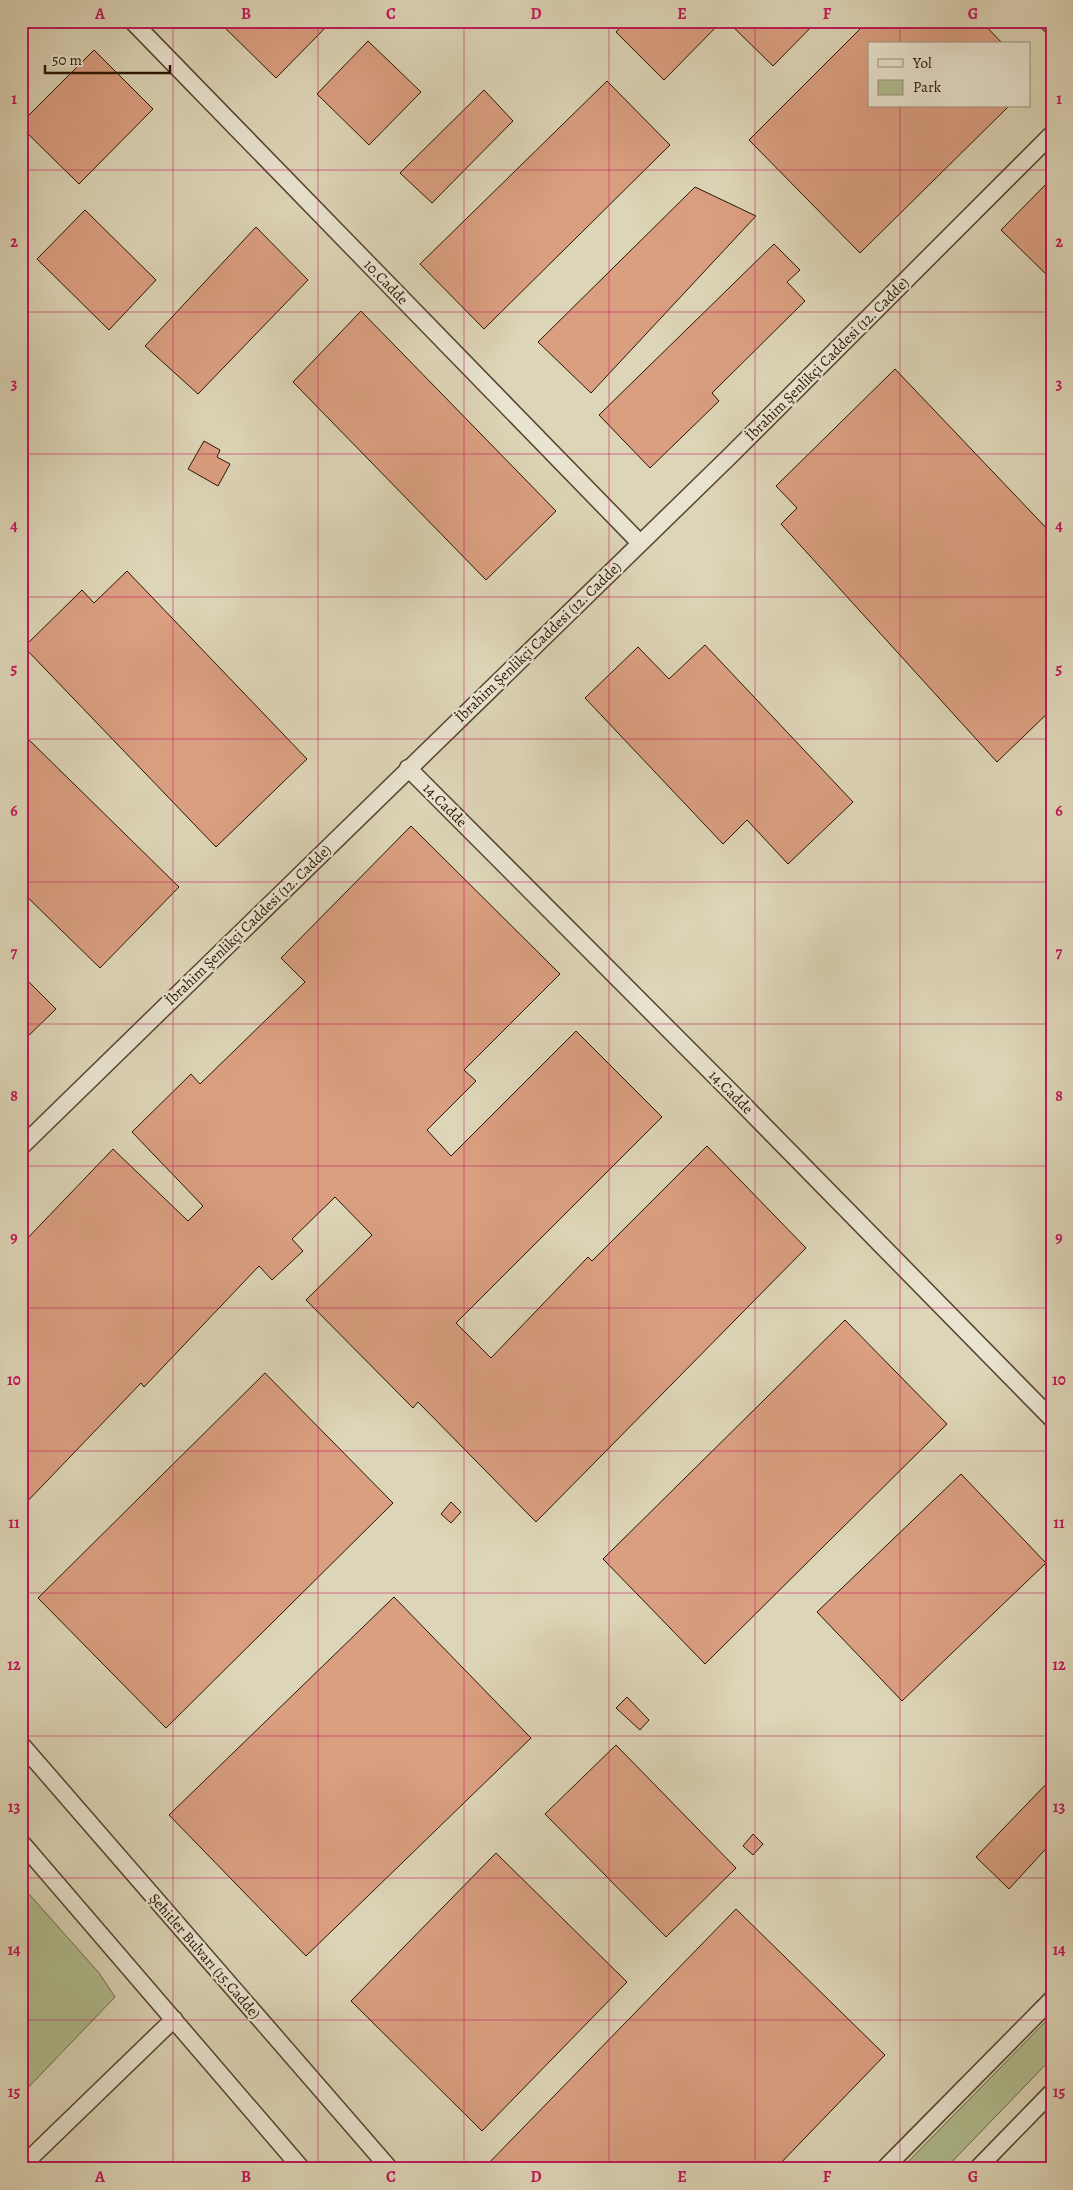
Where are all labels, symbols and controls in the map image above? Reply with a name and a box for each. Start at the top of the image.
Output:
text: A [94,3,106,25]
text: B [241,3,251,25]
text: C [386,3,396,25]
text: D [530,3,542,25]
text: E [677,3,687,25]
text: F [823,3,832,25]
text: G [968,3,978,25]
scale bar [45,42,170,74]
legend [868,42,1030,108]
text: 50 m [52,50,82,70]
text: Yol [912,53,932,73]
text: Park [913,77,942,97]
text: 1 [11,88,17,110]
text: 1 [1056,88,1062,110]
text: 2 [10,231,18,253]
text: 2 [1055,231,1063,253]
street label: 10.Cadde [359,255,413,309]
street label: İbrahim Şenlikçi Caddesi (12. Cadde) [741,273,913,445]
text: 3 [11,373,18,395]
text: 3 [1056,373,1063,395]
text: 4 [10,515,18,537]
text: 4 [1055,515,1063,537]
street label: İbrahim Şenlikçi Caddesi (12. Cadde) [451,557,625,727]
text: 5 [11,658,18,680]
text: 5 [1056,658,1063,680]
street label: 14.Cadde [418,778,472,832]
text: 6 [10,800,18,822]
text: 6 [1055,800,1063,822]
street label: İbrahim Şenlikçi Caddesi (12. Cadde) [161,840,335,1010]
text: 7 [11,942,18,964]
text: 7 [1056,942,1063,964]
street label: 14.Cadde [704,1065,758,1119]
text: 8 [10,1085,18,1107]
text: 8 [1055,1085,1063,1107]
text: 9 [10,1227,18,1249]
text: 9 [1055,1227,1063,1249]
text: 10 [7,1369,21,1391]
text: 10 [1052,1369,1066,1391]
text: 11 [8,1512,20,1534]
text: 11 [1053,1512,1065,1534]
text: 12 [7,1654,21,1676]
text: 12 [1052,1654,1066,1676]
text: 13 [8,1796,20,1818]
text: 13 [1053,1796,1065,1818]
street label: Şehitler Bulvarı (15.Cadde) [145,1889,265,2023]
text: 14 [7,1939,21,1961]
text: 14 [1052,1939,1066,1961]
text: 15 [8,2081,20,2103]
text: 15 [1053,2081,1065,2103]
text: A [94,2166,106,2188]
text: B [241,2166,251,2188]
text: C [386,2166,396,2188]
text: D [530,2166,542,2188]
text: E [677,2166,687,2188]
text: F [823,2166,832,2188]
text: G [968,2166,978,2188]

